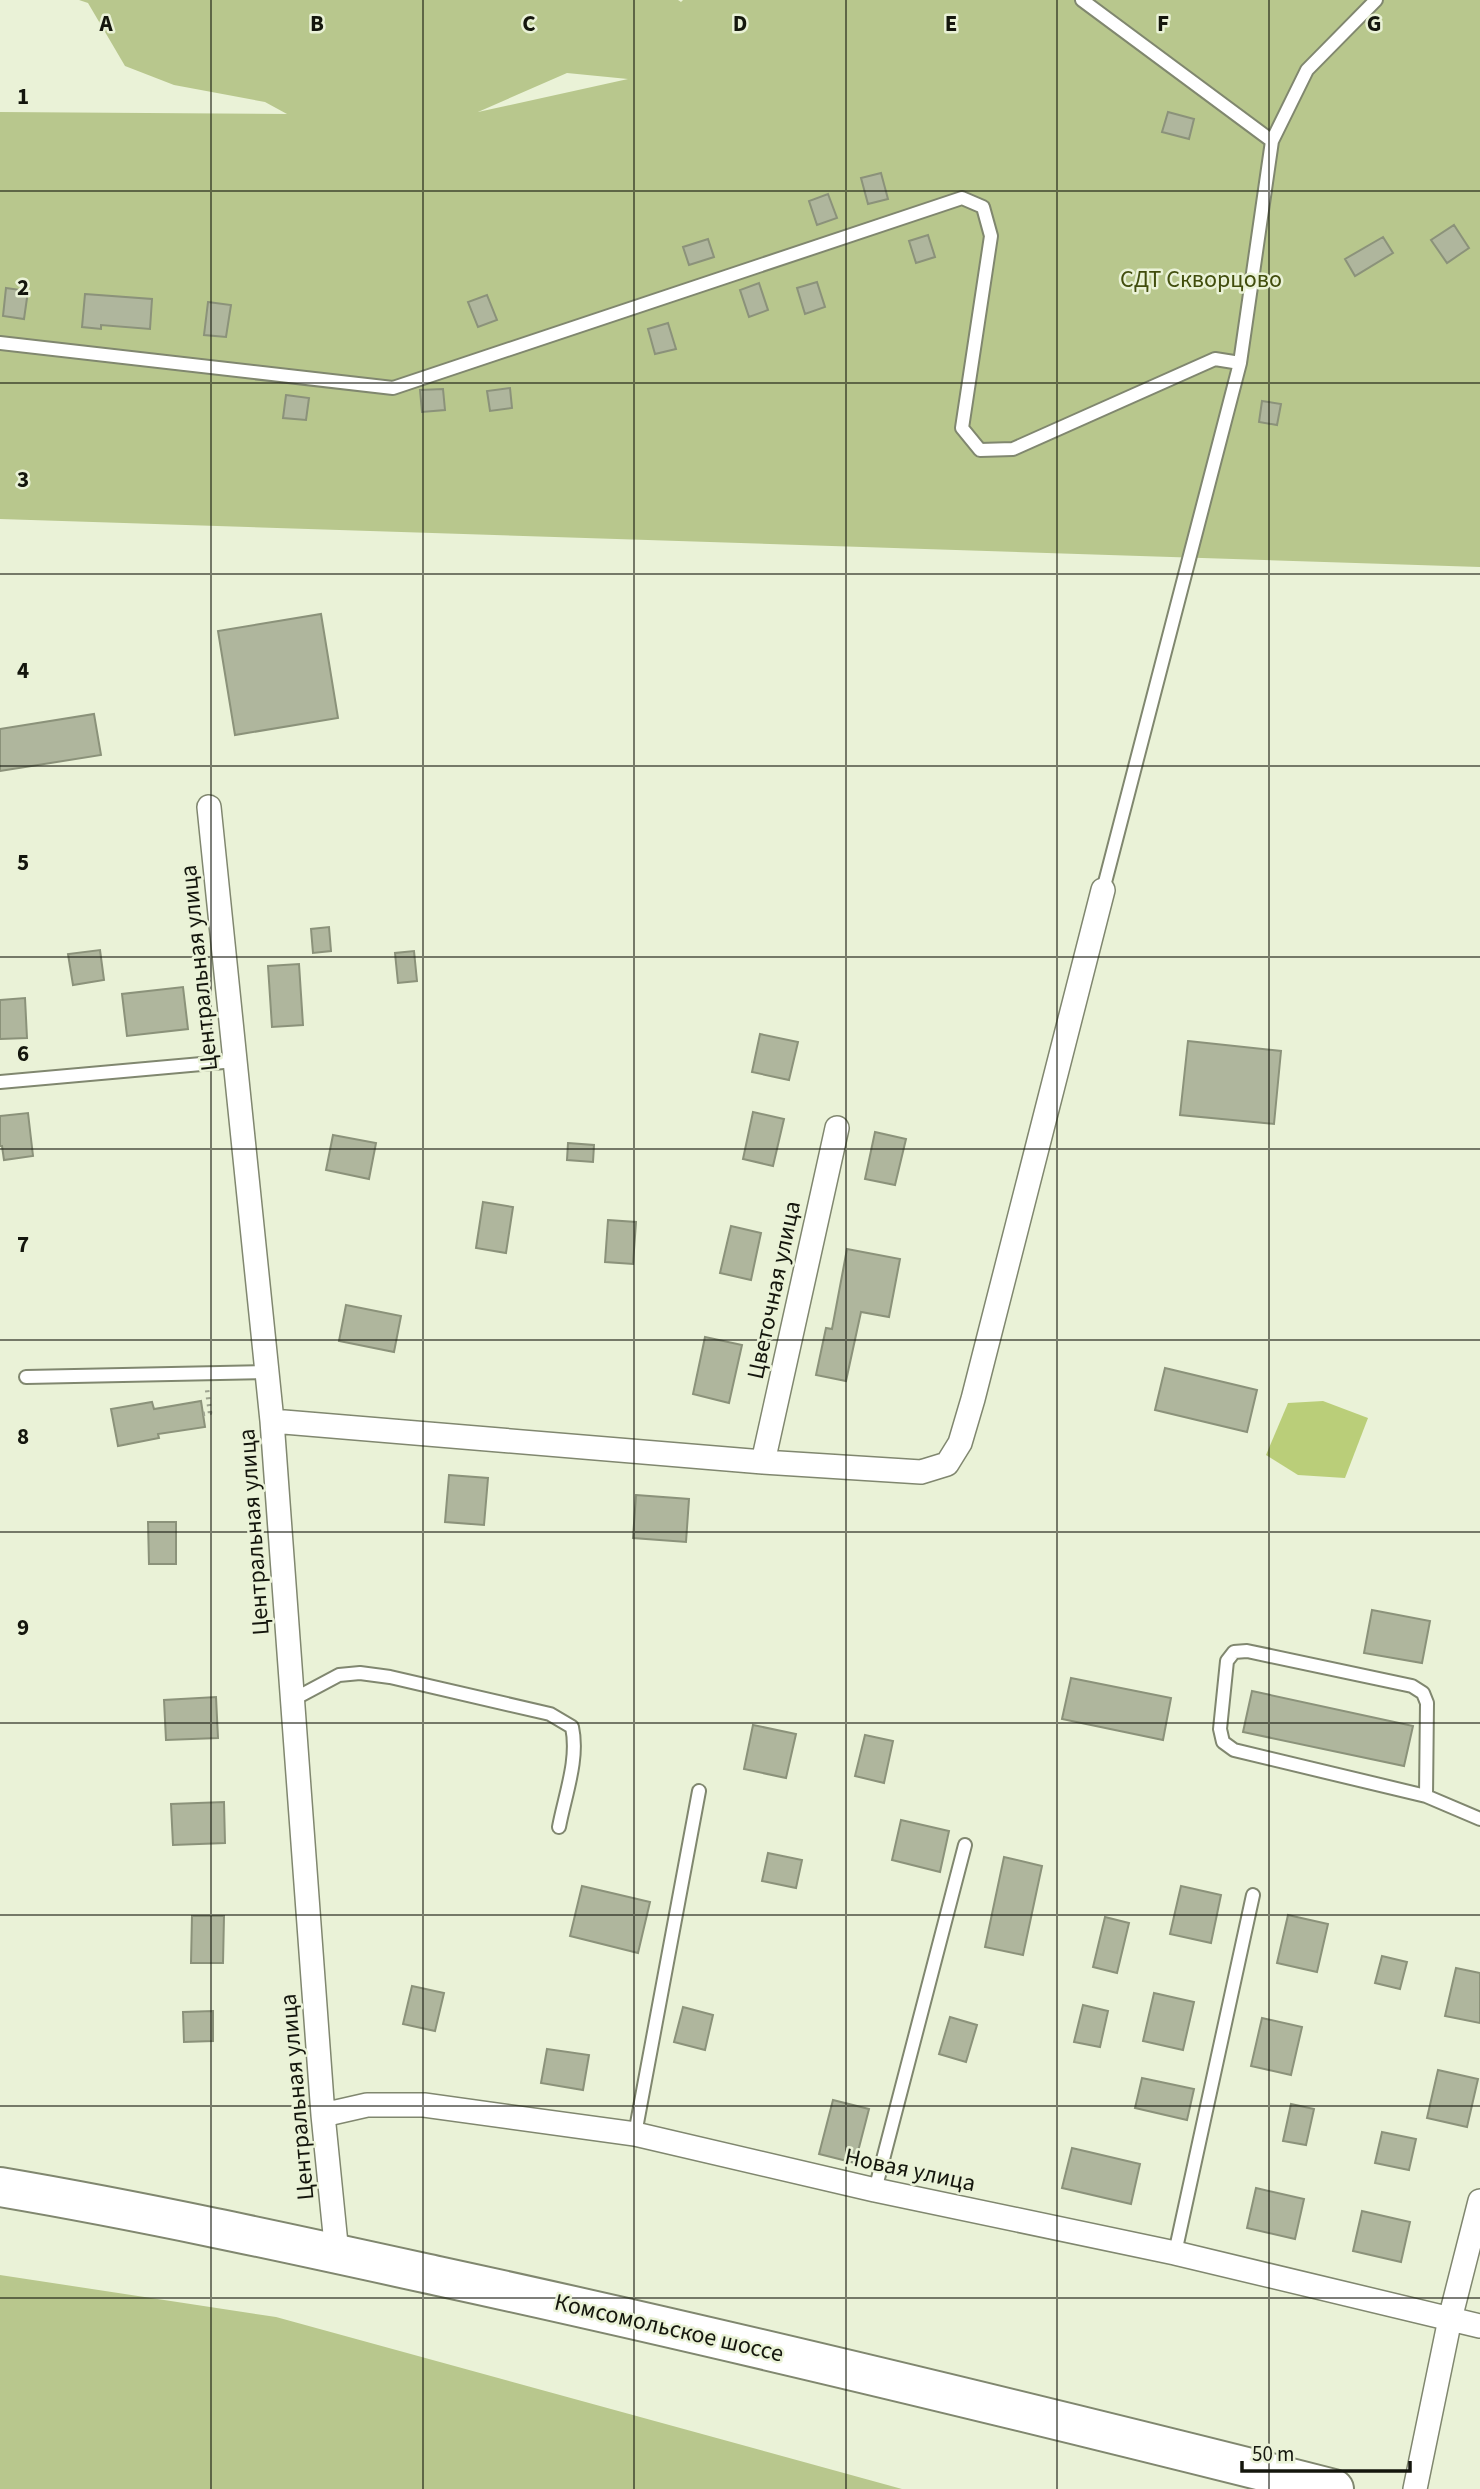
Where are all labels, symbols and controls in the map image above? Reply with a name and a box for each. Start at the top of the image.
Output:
text: A [98,7,113,40]
text: B [310,7,324,40]
text: C [522,7,536,40]
text: D [733,7,747,40]
text: E [945,7,957,40]
text: F [1157,7,1169,40]
text: G [1367,7,1381,40]
text: 1 [17,80,29,113]
park label: СДТ Скворцово [1120,262,1282,297]
text: 2 [17,271,29,304]
text: 3 [17,463,29,496]
text: 4 [17,654,29,687]
text: 5 [17,846,29,879]
street label: Центральная улица [171,863,227,1073]
text: 6 [17,1037,29,1070]
street label: Цветочная улица [738,1198,810,1382]
text: 7 [17,1228,29,1261]
text: 8 [17,1420,29,1453]
street label: Центральная улица [229,1427,279,1637]
text: 9 [17,1611,29,1644]
street label: Центральная улица [271,1992,323,2202]
street label: Новая улица [841,2139,979,2201]
street label: Комсомольское шоссе [551,2285,787,2371]
scale bar [1242,2430,1410,2474]
text: 50 m [1252,2439,1294,2469]

